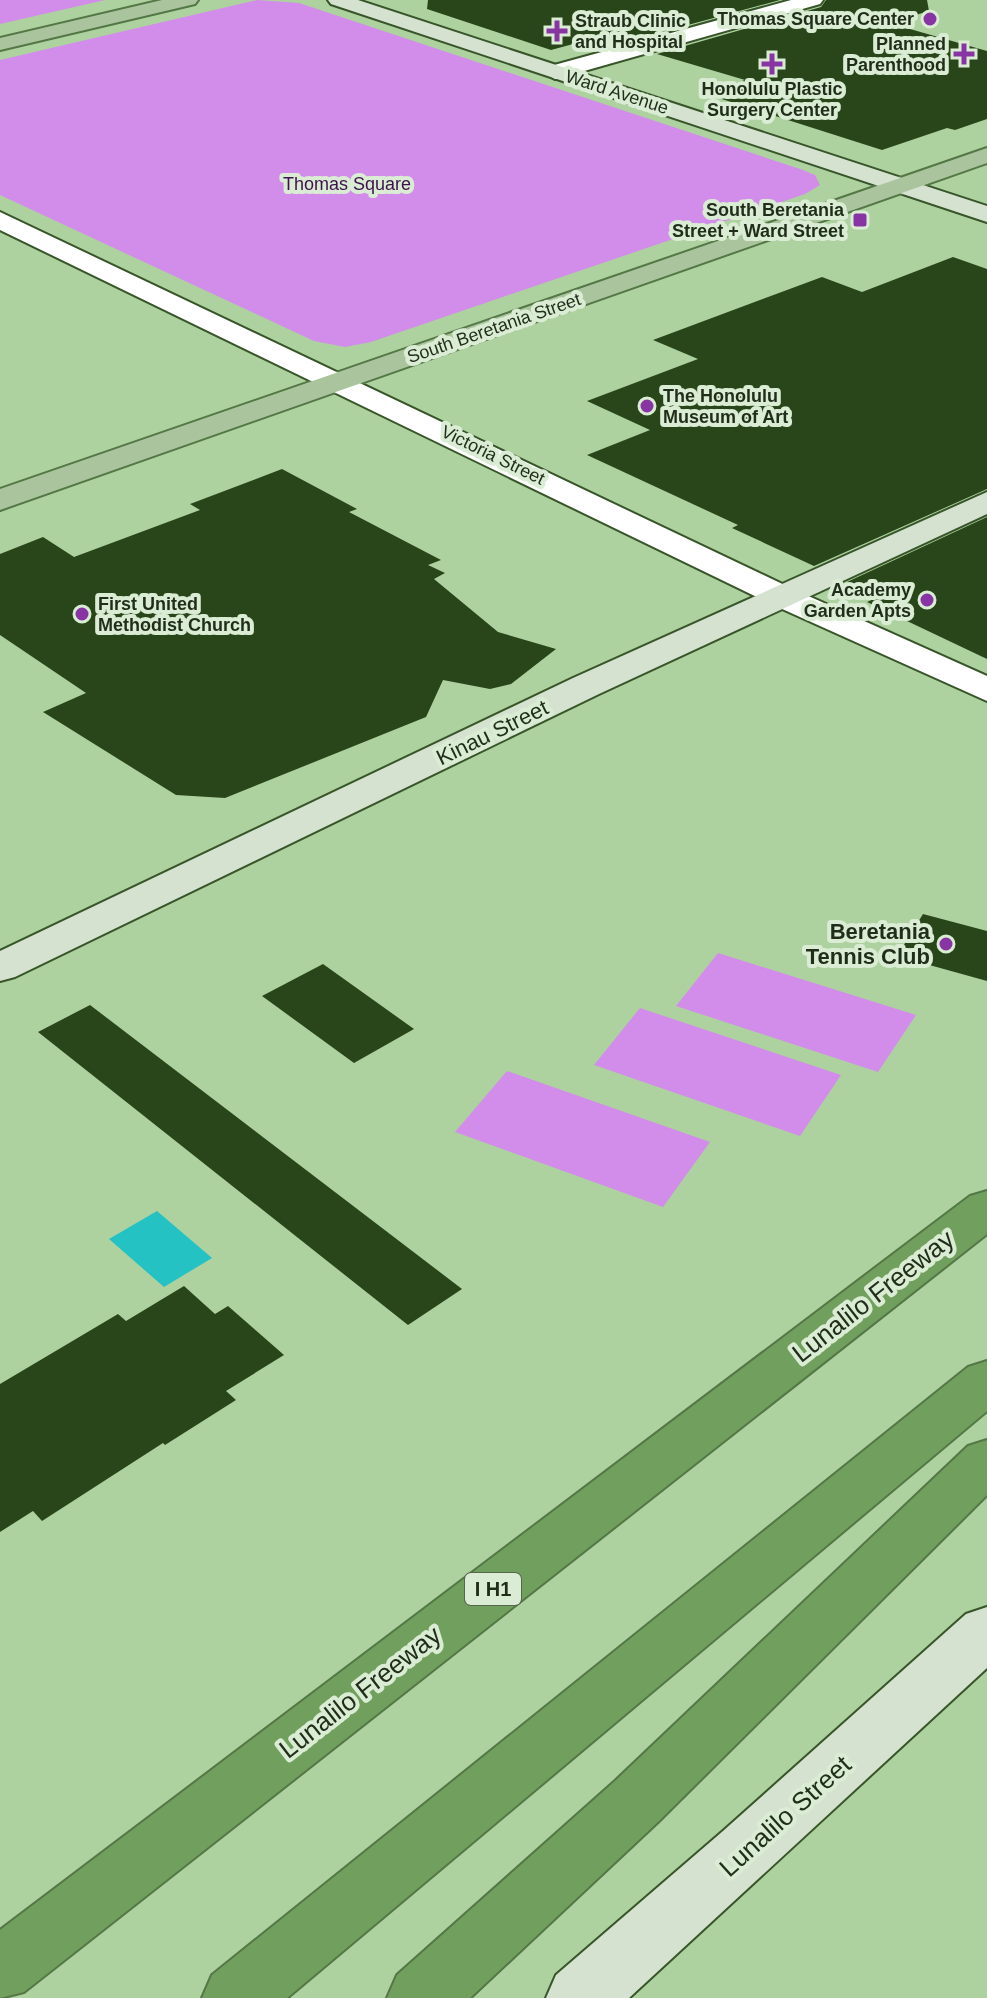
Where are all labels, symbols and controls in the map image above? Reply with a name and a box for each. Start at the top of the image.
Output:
place label: Thomas Square Center [717,9,914,29]
marker: Thomas Square Center [921,10,939,28]
place label: Straub Clinic and Hospital [575,11,686,52]
marker: Straub Clinic and Hospital [546,20,568,42]
place label: Planned Parenthood [846,34,946,75]
marker: Planned Parenthood [953,43,975,65]
marker: Honolulu Plastic Surgery Center [761,53,783,75]
street label: Ward Avenue [563,66,671,118]
place label: Honolulu Plastic Surgery Center [701,79,843,120]
park label: Thomas Square [283,174,411,194]
place label: South Beretania Street + Ward Street [672,200,845,241]
marker: South Beretania Street + Ward Street [851,211,869,229]
street label: South Beretania Street [405,289,583,367]
place label: The Honolulu Museum of Art [663,386,788,427]
marker: The Honolulu Museum of Art [638,397,656,415]
street label: Victoria Street [438,421,548,489]
place label: Academy Garden Apts [804,580,911,621]
marker: Academy Garden Apts [918,591,936,609]
place label: First United Methodist Church [98,594,251,635]
marker: First United Methodist Church [73,605,91,623]
street label: Kinau Street [432,695,552,770]
place label: Beretania Tennis Club [806,919,931,969]
marker: Beretania Tennis Club [937,935,955,953]
street label: Lunalilo Freeway [786,1224,960,1368]
road number: I H1 [465,1573,521,1605]
street label: Lunalilo Freeway [273,1620,447,1764]
street label: Lunalilo Street [713,1749,857,1883]

